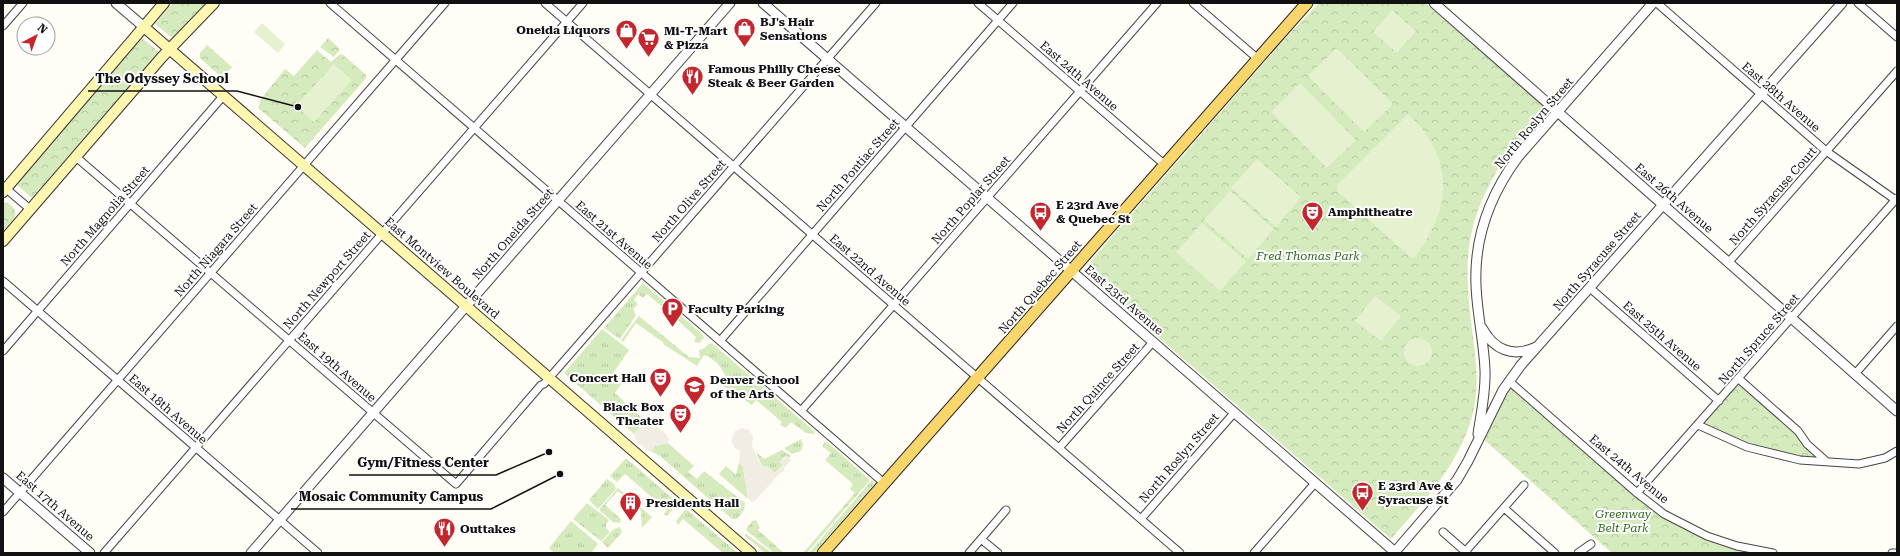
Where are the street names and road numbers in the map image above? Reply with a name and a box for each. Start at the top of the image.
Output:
street label: East 24th Avenue [1037,38,1121,114]
street label: East 28th Avenue [1739,59,1823,135]
street label: North Roslyn Street [1492,74,1576,171]
street label: North Pontiac Street [814,115,903,214]
street label: North Syracuse Court [1727,144,1820,248]
street label: North Poplar Street [929,153,1014,247]
street label: North Olive Street [649,156,729,245]
street label: East 26th Avenue [1632,160,1716,236]
street label: North Magnolia Street [58,163,153,269]
street label: North Oneida Street [469,185,557,283]
street label: East 21st Avenue [573,198,656,272]
street label: North Niagara Street [172,200,261,300]
street label: North Syracuse Street [1550,208,1644,313]
street label: East Montview Boulevard [382,214,502,322]
street label: North Newport Street [281,228,374,332]
street label: East 22nd Avenue [827,231,914,309]
street label: North Quebec Street [996,237,1085,337]
street label: East 23rd Avenue [1082,262,1166,338]
street label: North Spruce Street [1716,290,1803,387]
street label: East 25th Avenue [1620,298,1704,374]
street label: East 19th Avenue [295,329,379,405]
street label: North Quince Street [1054,340,1143,436]
street label: East 18th Avenue [126,371,210,447]
street label: North Roslyn Street [1136,410,1222,506]
street label: East 24th Avenue [1587,432,1672,507]
street label: East 17th Avenue [13,468,97,544]

